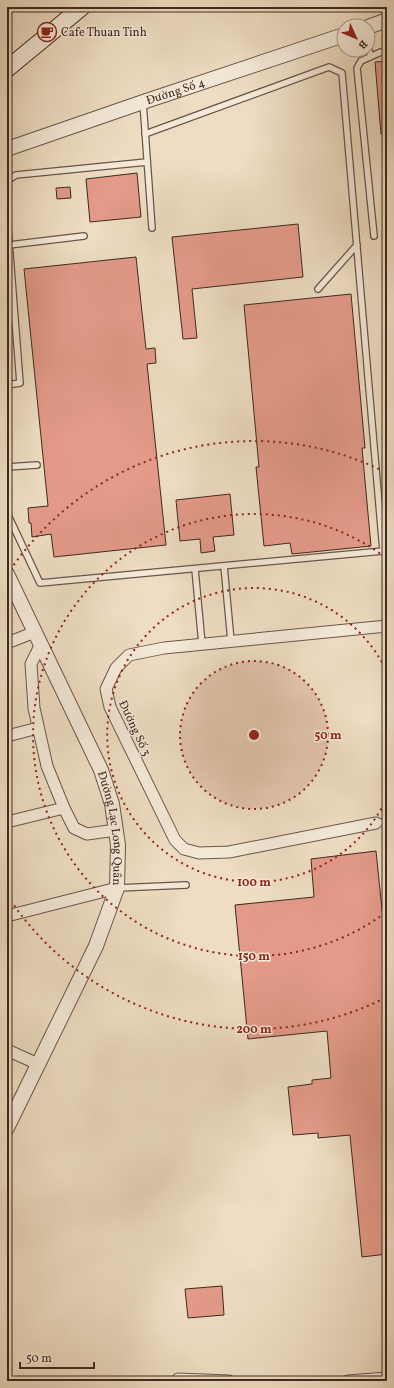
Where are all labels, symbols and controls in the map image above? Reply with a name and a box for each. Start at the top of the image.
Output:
north arrow [336,18,376,58]
cafe icon: Cafe Thuan Tinh [36,21,58,43]
place label: Cafe Thuan Tinh [61,25,147,41]
text: B [354,36,370,52]
street label: Đường Số 4 [144,75,207,109]
street label: Đường Số 3 [114,698,154,759]
centre of rings [247,728,261,742]
text: 50 m [314,728,342,744]
street label: Đường Lạc Long Quân [93,769,125,886]
text: 100 m [237,875,271,891]
text: 150 m [238,949,270,965]
text: 200 m [236,1022,272,1038]
scale bar [20,1344,94,1370]
text: 50 m [26,1351,52,1367]

